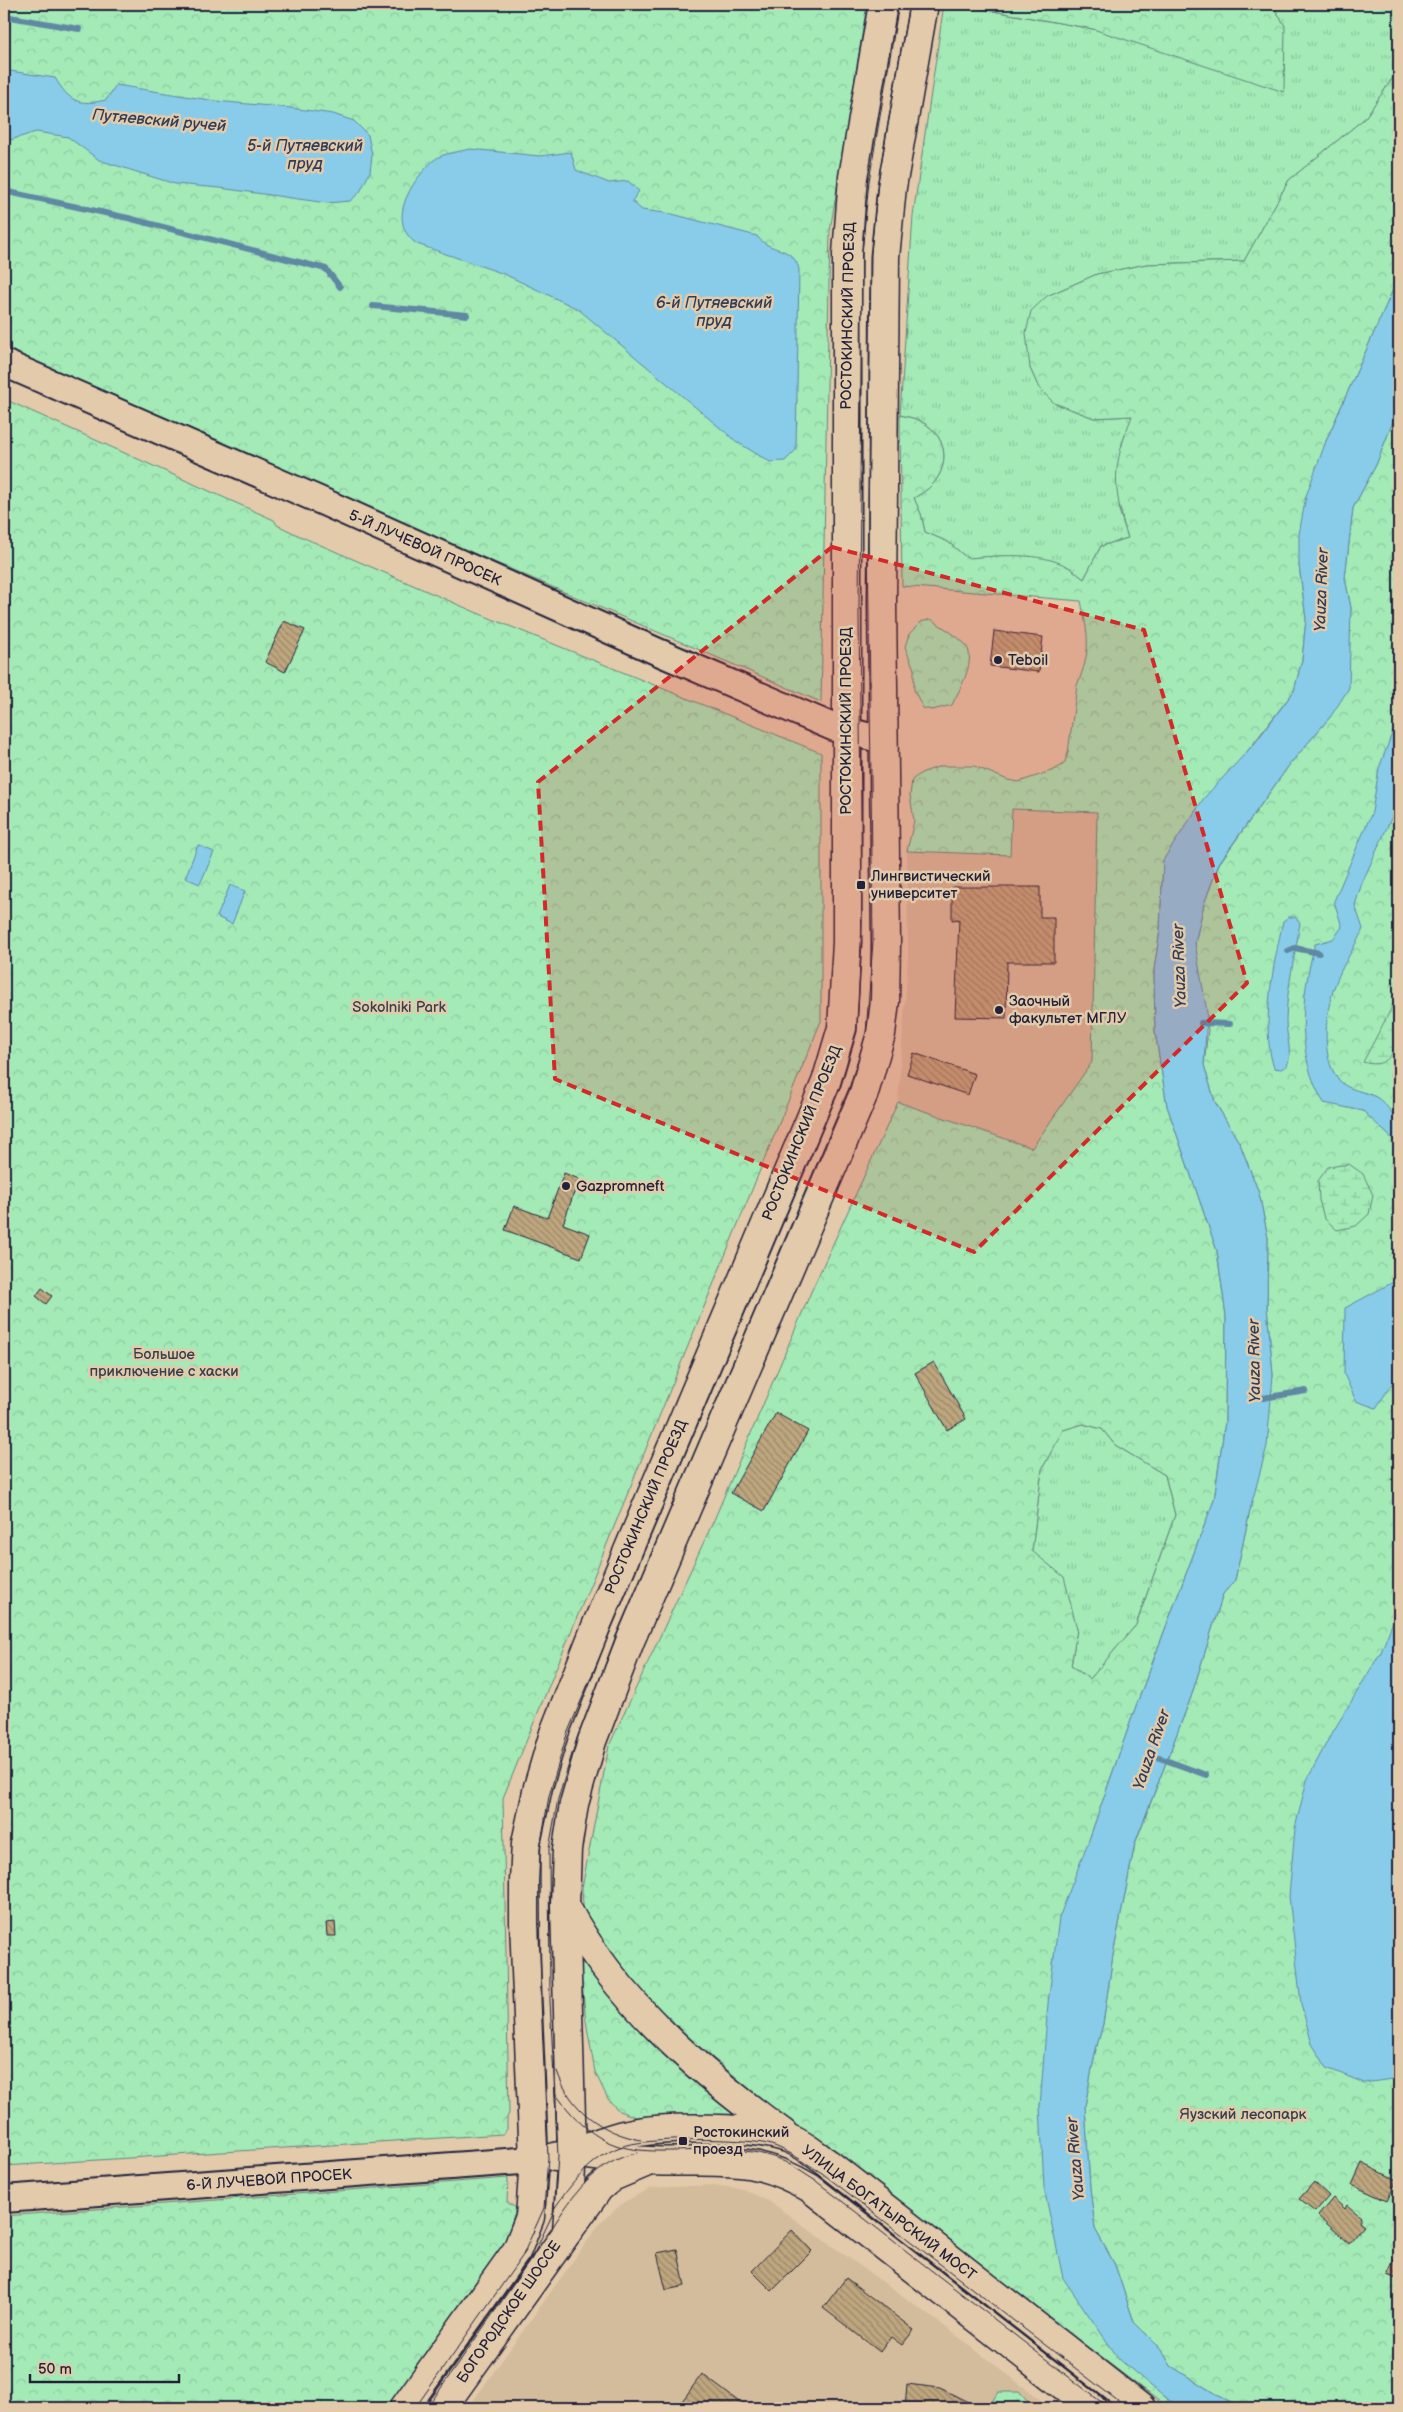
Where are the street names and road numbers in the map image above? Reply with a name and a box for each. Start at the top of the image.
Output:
street label: РОСТОКИНСКИЙ ПРОЕЗД [837,222,859,410]
street label: 5-Й ЛУЧЕВОЙ ПРОСЕК [346,506,504,590]
street label: РОСТОКИНСКИЙ ПРОЕЗД [837,627,856,815]
street label: РОСТОКИНСКИЙ ПРОЕЗД [758,1042,846,1224]
street label: РОСТОКИНСКИЙ ПРОЕЗД [601,1417,692,1597]
street label: УЛИЦА БОГАТЫРСКИЙ МОСТ [798,2141,980,2285]
street label: 6-Й ЛУЧЕВОЙ ПРОСЕК [186,2165,352,2195]
street label: БОГОРОДСКОЕ ШОССЕ [453,2237,565,2387]

